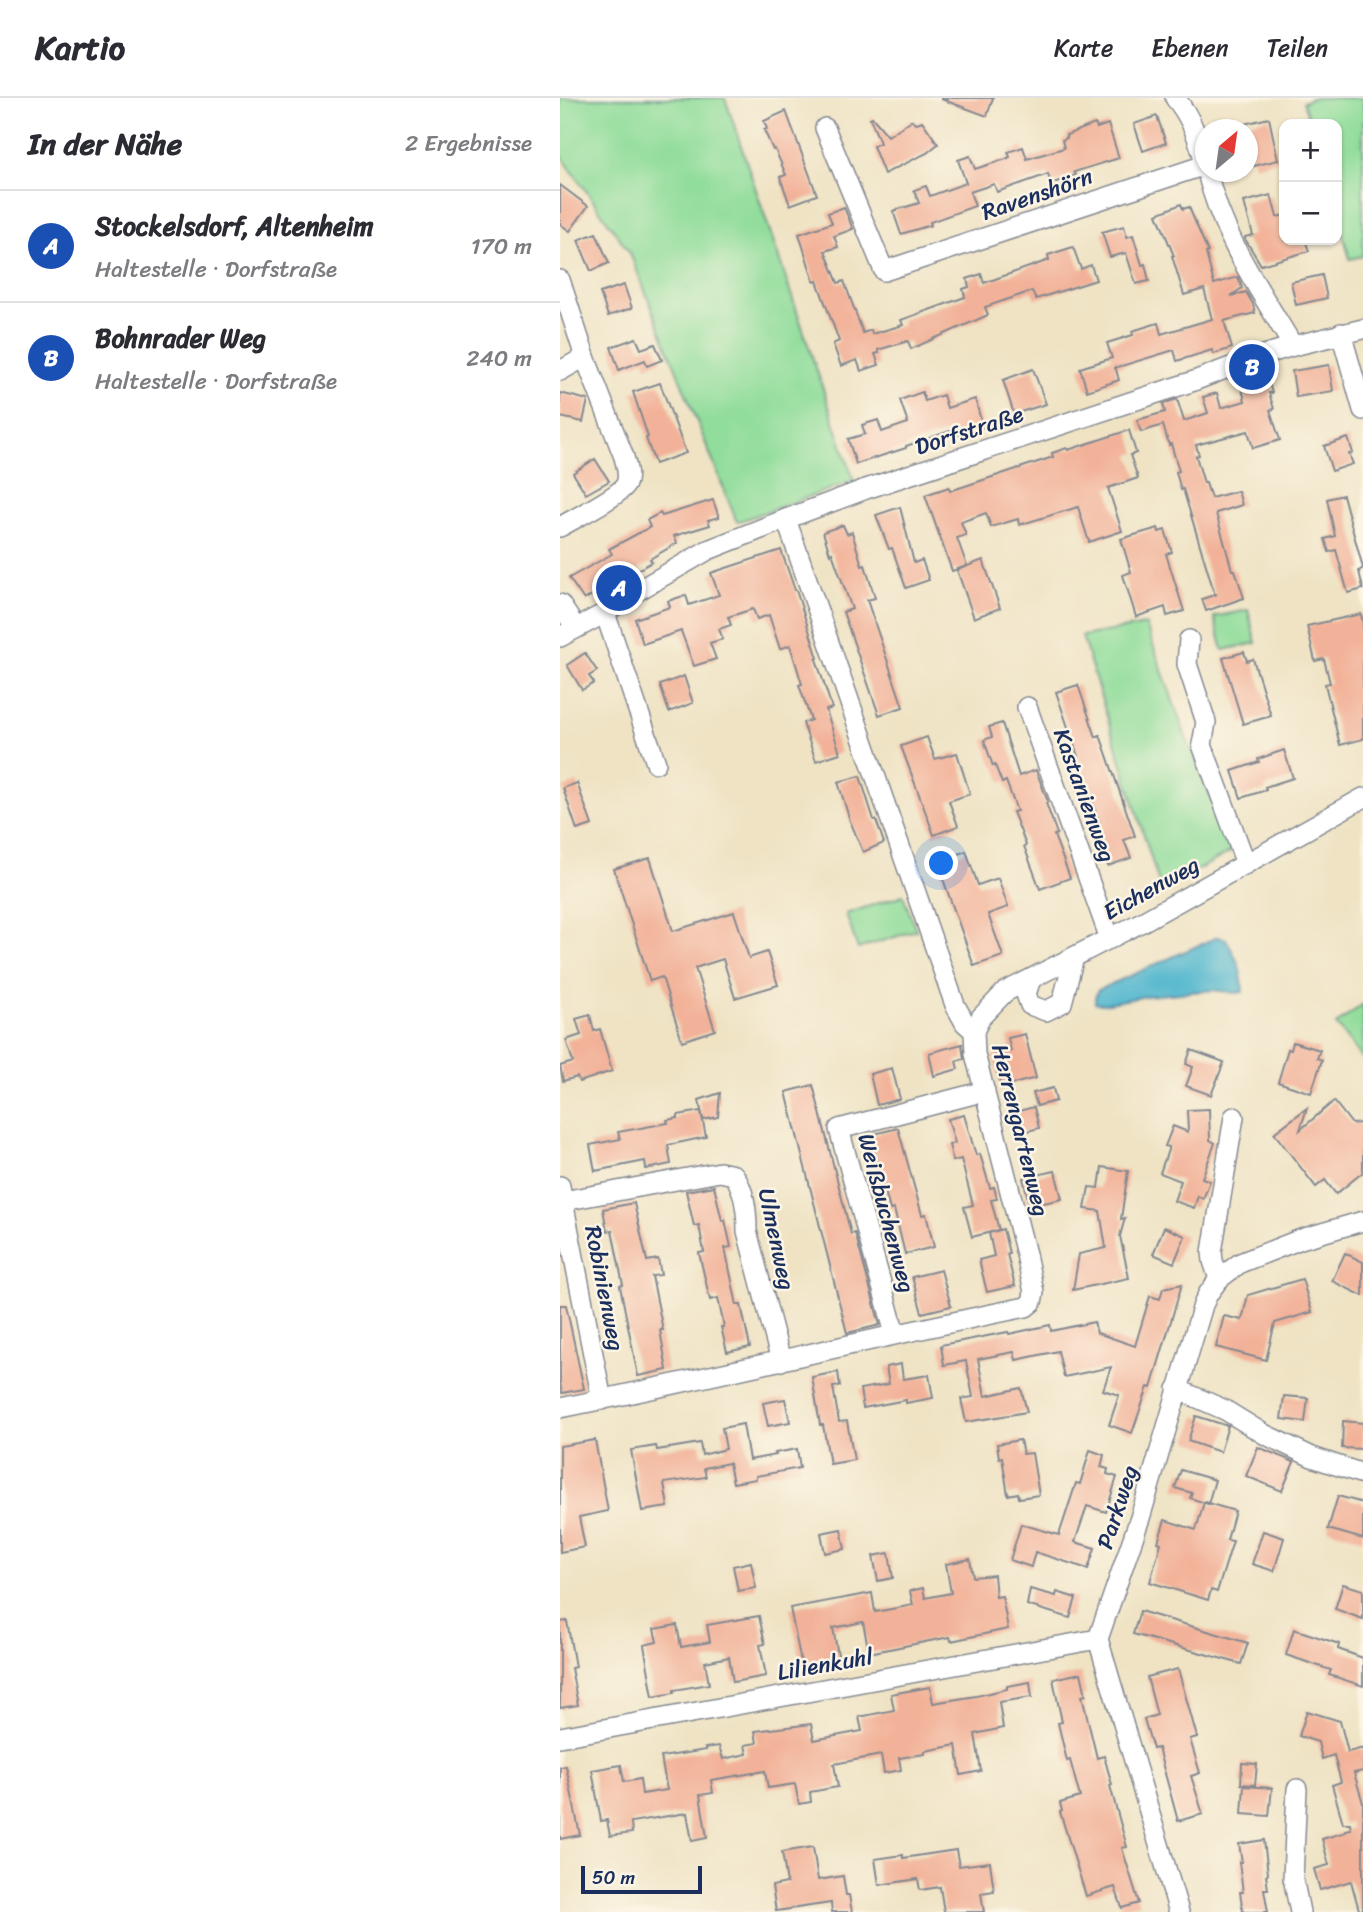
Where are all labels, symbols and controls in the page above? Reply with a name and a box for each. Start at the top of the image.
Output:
text: Kartio [35,19,125,77]
text: Karte [1054,27,1113,69]
text: Ebenen [1151,27,1229,69]
text: Teilen [1267,27,1328,69]
text: In der Nähe [28,117,182,171]
north arrow [1195,119,1258,182]
map controls [1279,119,1342,245]
button: + [1279,119,1342,182]
text: 2 Ergebnisse [405,123,532,164]
street label: Ravenshörn [976,156,1099,233]
button: − [1279,182,1342,245]
text: Stockelsdorf, Altenheim [95,203,373,249]
text: A [43,226,59,267]
text: 170 m [471,226,532,267]
text: Haltestelle · Dorfstraße [95,249,337,290]
text: Bohnrader Weg [95,315,266,361]
text: B [44,338,58,379]
text: 240 m [466,338,532,379]
pin: B [1229,341,1275,393]
text: Haltestelle · Dorfstraße [95,361,337,402]
street label: Dorfstraße [909,394,1029,467]
pin: A [596,562,642,614]
street label: Kastanienweg [1041,722,1128,868]
street label: Eichenweg [1095,845,1208,932]
your location [924,846,958,880]
street label: Herrengartenweg [979,1039,1062,1221]
street label: Weißbuchenweg [846,1129,928,1298]
street label: Ulmenweg [746,1184,807,1294]
street label: Robinienweg [572,1222,637,1355]
street label: Parkweg [1085,1459,1150,1555]
street label: Lilienkuhl [774,1636,877,1693]
text: 50 m [592,1861,635,1894]
scale bar [581,1863,702,1895]

